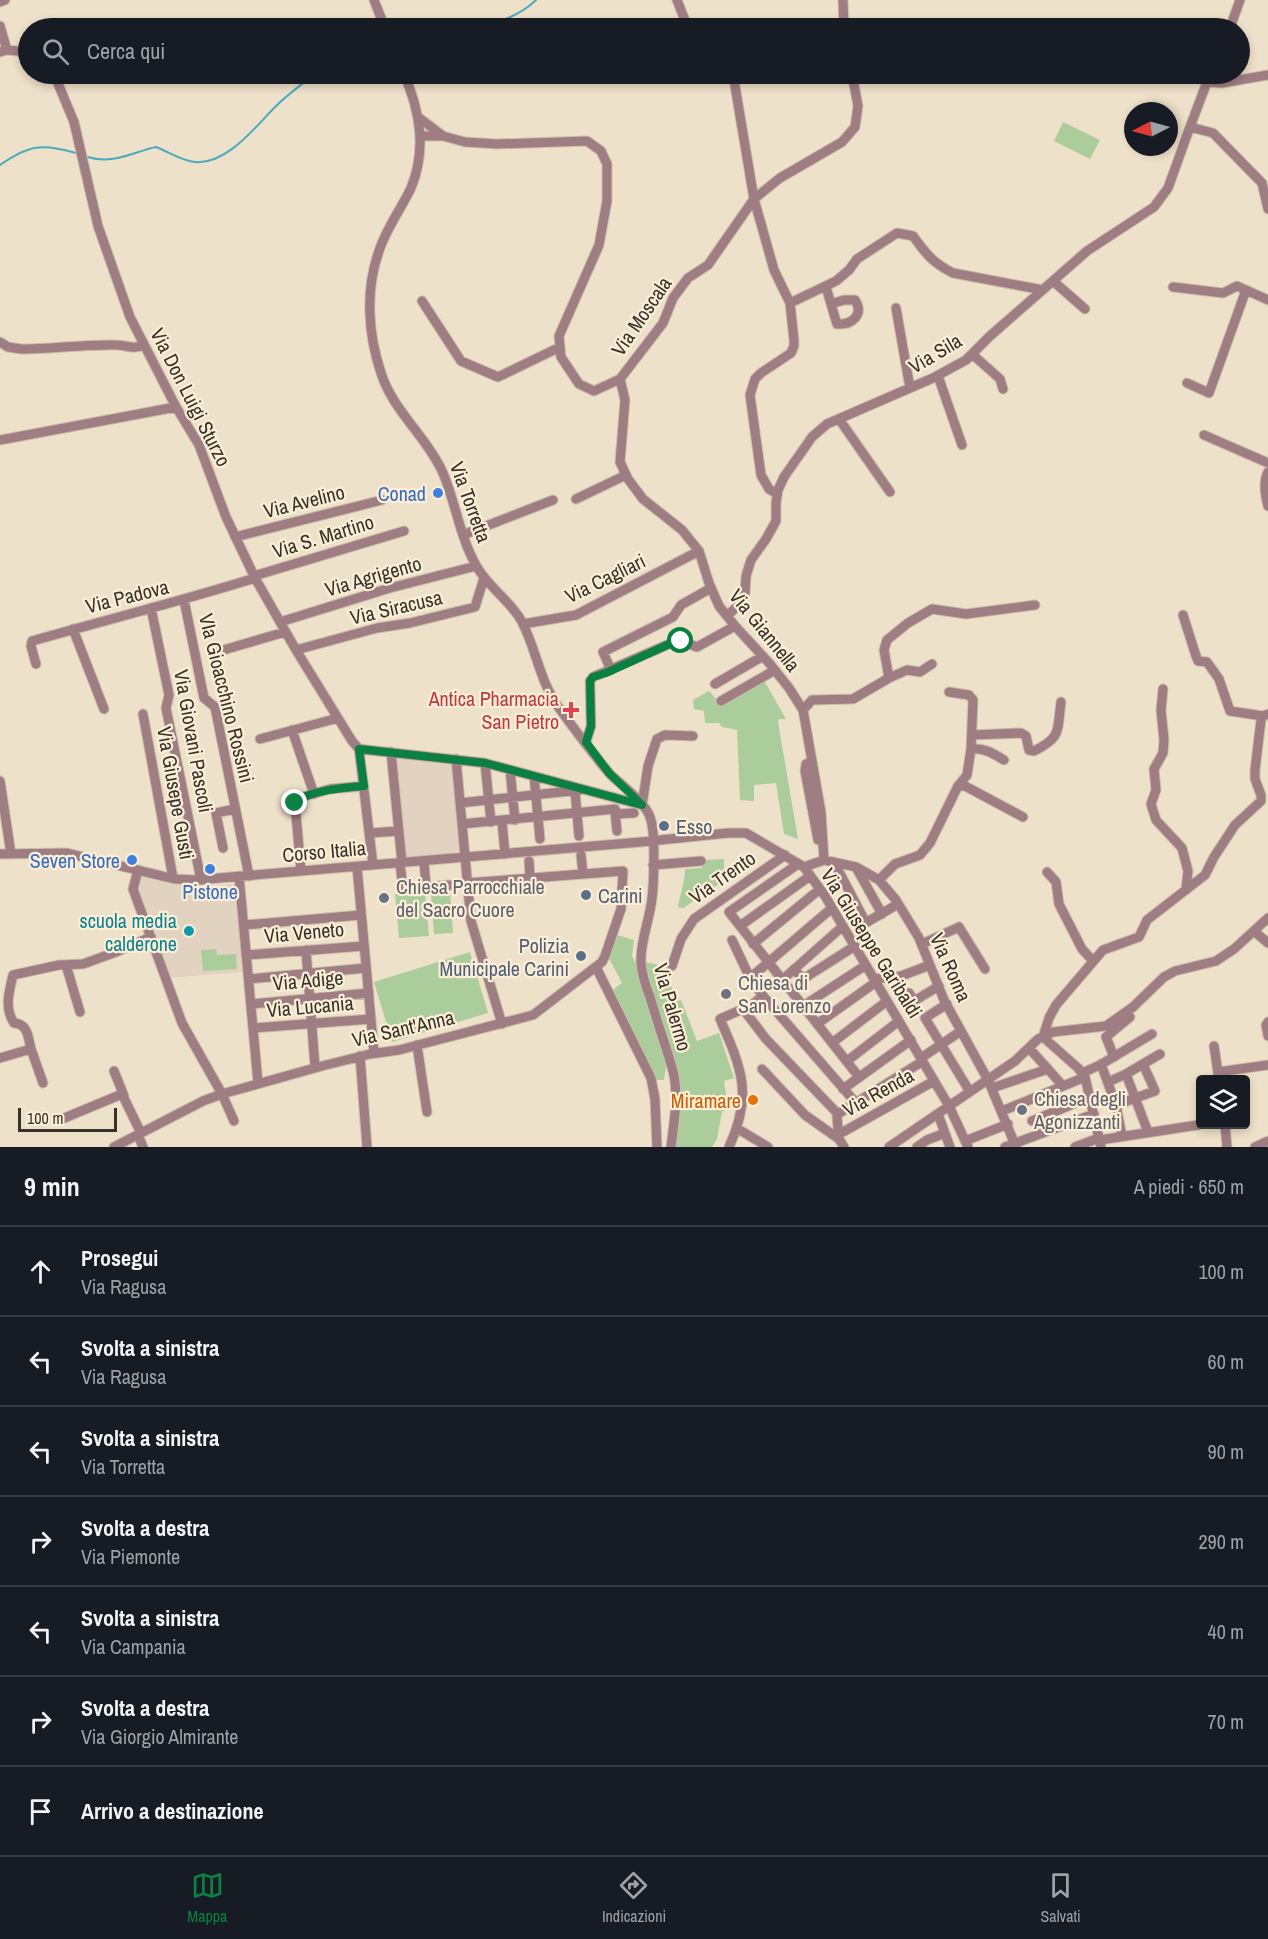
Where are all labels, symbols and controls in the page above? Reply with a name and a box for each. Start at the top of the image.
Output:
search box [18,18,1250,84]
icon: search [39,35,72,68]
text: Cerca qui [87,36,165,66]
north arrow [1124,102,1178,156]
street label: Via Moscala [605,271,677,361]
street label: Via Don Luigi Sturzo [144,323,238,471]
street label: Via Sila [904,327,966,379]
street label: Via Torretta [444,458,498,546]
street label: Via Avelino [261,478,347,524]
place label: Conad [378,480,426,507]
marker: Conad [431,486,445,500]
street label: Via S. Martino [269,508,377,564]
street label: Via Cagliari [560,547,650,609]
street label: Via Agrigento [322,549,424,603]
street label: Via Padova [83,573,171,619]
street label: Via Siracusa [347,583,445,631]
street label: Via Giannella [723,583,807,677]
street label: VIa Gioacchino Rossini [193,611,261,785]
route start [667,627,693,653]
street label: Via Giovani Pascoli [168,667,220,815]
place label: Antica Pharmacia San Pietro [428,685,559,735]
marker: Antica Pharmacia San Pietro [564,703,578,717]
street label: Via Giusepe Gusti [151,724,201,862]
route end [281,789,307,815]
place label: Esso [676,813,712,840]
marker: Esso [657,819,671,833]
street label: Corso Italia [281,834,367,868]
street label: Via Trento [683,844,761,910]
place label: Seven Store [30,847,120,874]
marker: Seven Store [125,853,139,867]
marker: Pistone [203,862,217,876]
street label: Via Giuseppe Garibaldi [815,863,929,1023]
place label: Chiesa Parrocchiale del Sacro Cuore [396,873,545,923]
place label: Pistone [182,878,238,905]
place label: Carini [598,882,643,909]
marker: Carini [579,888,593,902]
marker: Chiesa Parrocchiale del Sacro Cuore [377,891,391,905]
place label: scuola media calderone [79,907,177,957]
street label: Via Veneto [263,915,345,949]
marker: scuola media calderone [182,924,196,938]
street label: Via Roma [924,928,978,1006]
place label: Polizia Municipale Carini [440,932,569,982]
marker: Polizia Municipale Carini [574,949,588,963]
street label: Via Palermo [648,960,698,1054]
street label: Via Adige [272,963,344,997]
place label: Chiesa di San Lorenzo [738,969,831,1019]
marker: Chiesa di San Lorenzo [719,987,733,1001]
street label: Via Lucania [265,989,355,1023]
street label: Via Sant'Anna [349,1003,457,1053]
street label: Via Renda [838,1061,918,1123]
map controls [1196,1075,1250,1129]
button: layers [1196,1075,1250,1129]
place label: Chiesa degli Agonizzanti [1033,1085,1126,1135]
place label: Miramare [671,1087,741,1114]
marker: Miramare [746,1093,760,1107]
marker: Chiesa degli Agonizzanti [1015,1103,1029,1117]
scale bar [18,1105,117,1132]
text: 100 m [27,1107,63,1129]
text: 9 min [24,1169,80,1204]
text: A piedi · 650 m [1134,1173,1244,1200]
text: Prosegui [81,1243,158,1273]
icon: ahead [24,1255,57,1288]
text: 100 m [1198,1258,1244,1285]
text: Via Ragusa [81,1273,166,1300]
text: Svolta a sinistra [81,1333,219,1363]
icon: left [24,1345,57,1378]
text: 60 m [1208,1348,1244,1375]
text: Via Ragusa [81,1363,166,1390]
text: Svolta a sinistra [81,1423,219,1453]
icon: left [24,1435,57,1468]
text: 90 m [1208,1438,1244,1465]
text: Via Torretta [81,1453,165,1480]
text: Svolta a destra [81,1513,209,1543]
icon: right [24,1525,57,1558]
text: 290 m [1198,1528,1244,1555]
text: Via Piemonte [81,1543,180,1570]
text: Svolta a sinistra [81,1603,219,1633]
icon: left [24,1615,57,1648]
text: 40 m [1208,1618,1244,1645]
text: Via Campania [81,1633,186,1660]
text: Svolta a destra [81,1693,209,1723]
icon: right [24,1705,57,1738]
text: 70 m [1208,1708,1244,1735]
text: Via Giorgio Almirante [81,1723,238,1750]
icon: arrive [24,1795,57,1828]
text: Arrivo a destinazione [81,1796,263,1826]
tab: Mappa [187,1869,227,1927]
tab: Indicazioni [602,1869,666,1927]
tab: Salvati [1041,1869,1081,1927]

